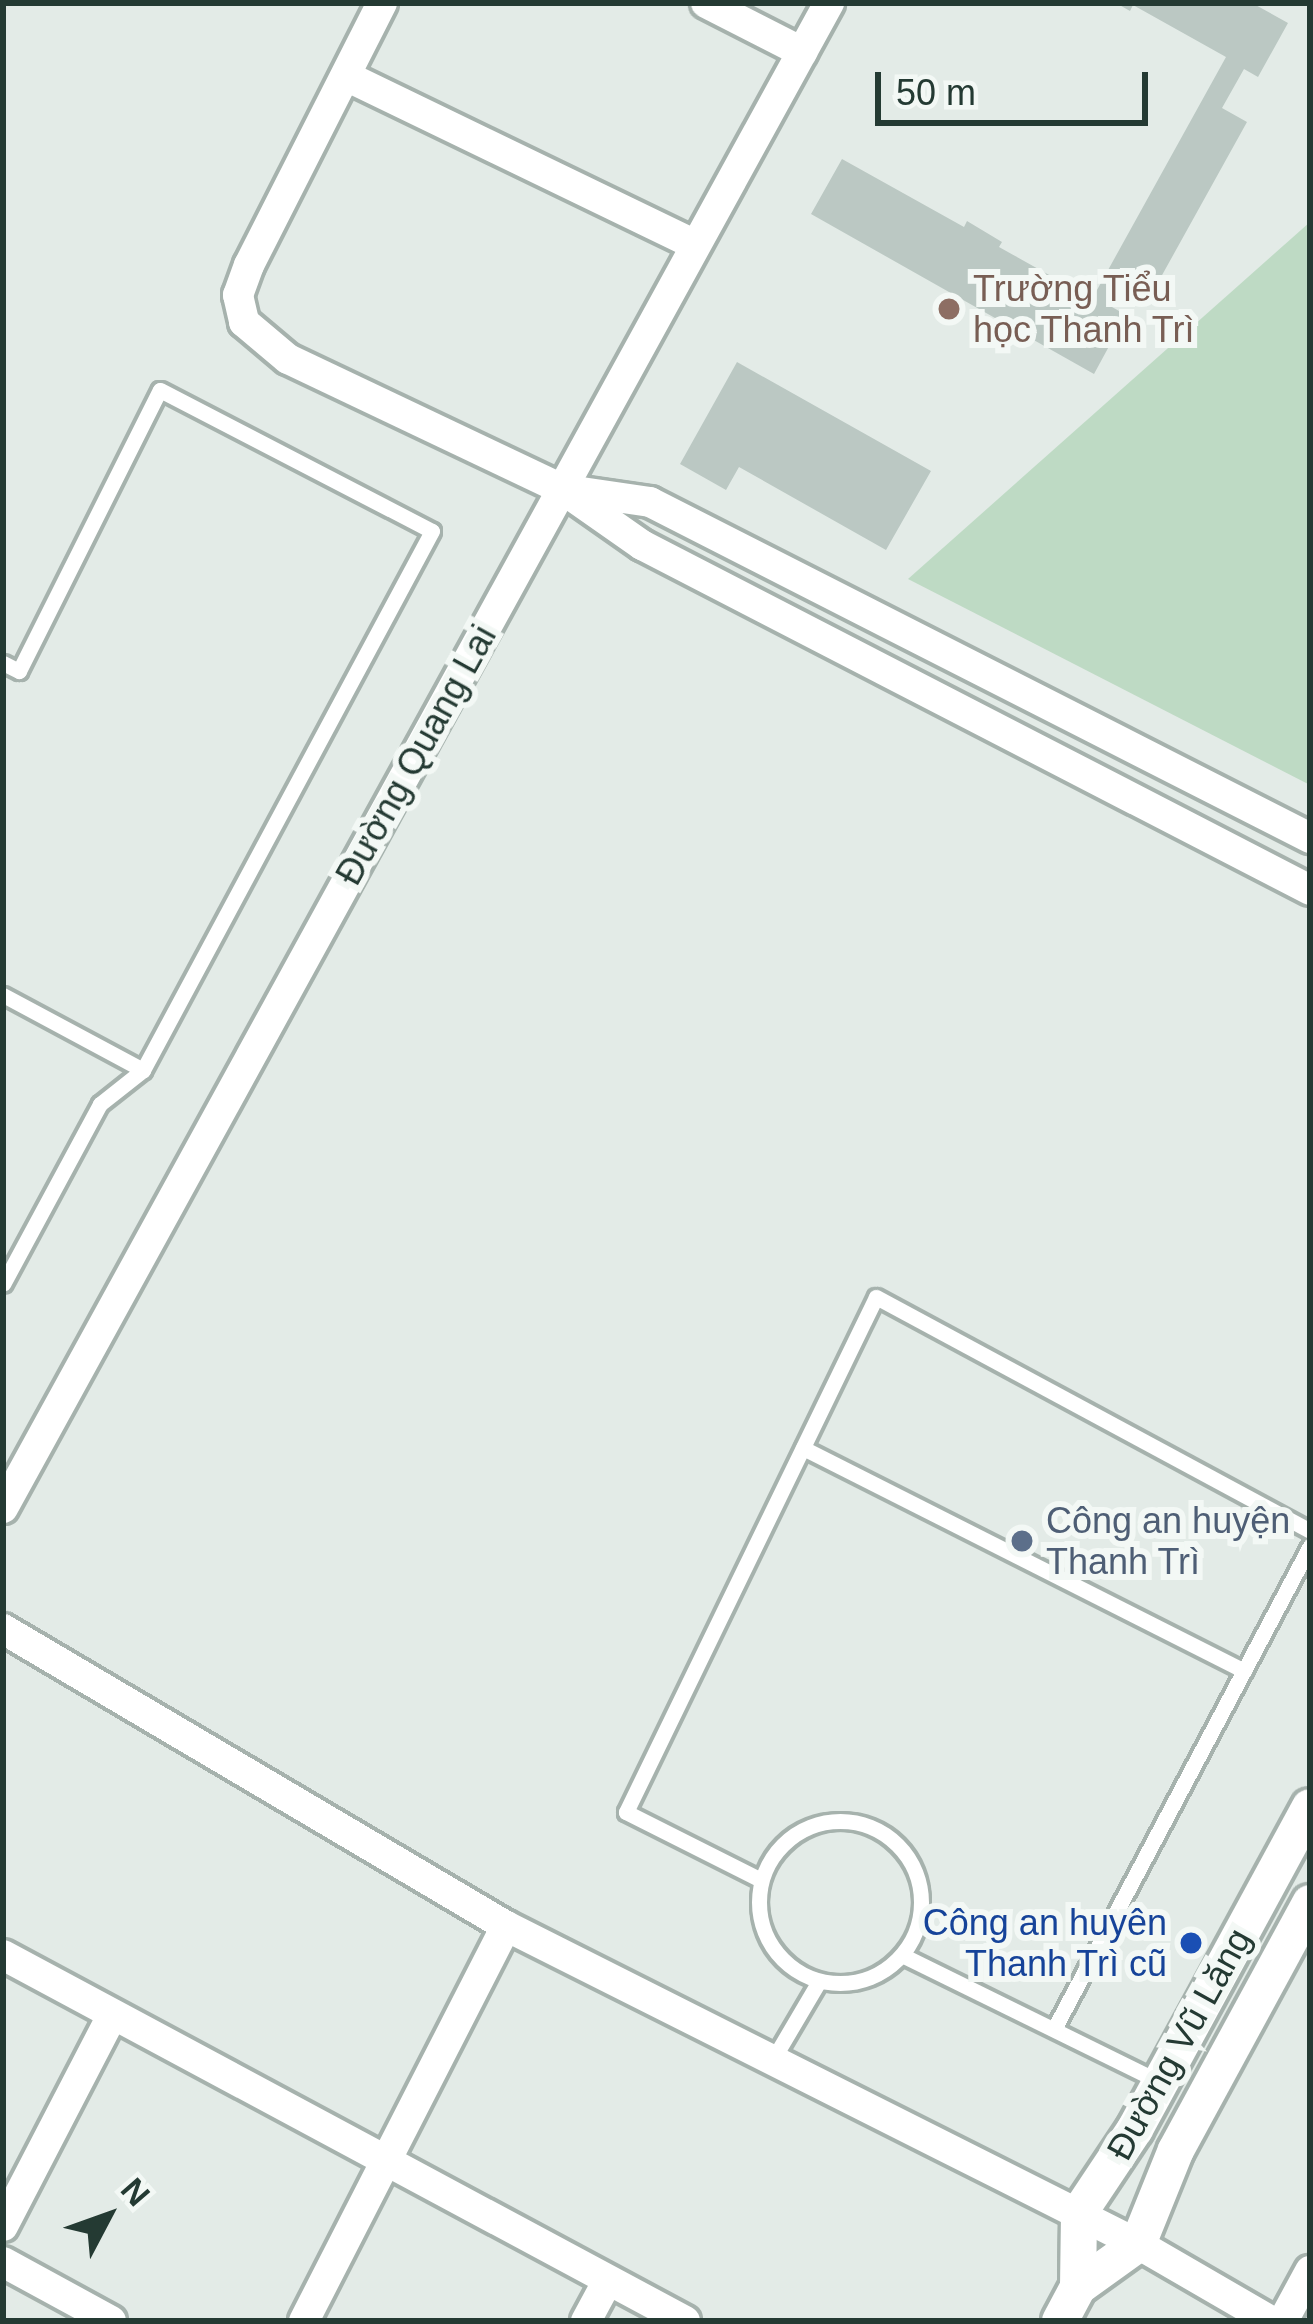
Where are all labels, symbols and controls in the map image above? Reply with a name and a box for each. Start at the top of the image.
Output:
scale bar [881,48,1154,122]
text: 50 m [896,72,976,113]
place label: Trường Tiểu học Thanh Trì [973,266,1196,351]
marker: Trường Tiểu học Thanh Trì [936,296,962,322]
street label: Đường Quang Lai [327,618,505,892]
place label: Công an huyện Thanh Trì [1046,1498,1290,1583]
marker: Công an huyện Thanh Trì [1009,1528,1035,1554]
place label: Công an huyên Thanh Trì cũ [923,1900,1167,1985]
street label: Đường Vũ Lăng [1098,1921,1260,2167]
marker: Công an huyên Thanh Trì cũ [1178,1930,1204,1956]
north arrow [48,2156,168,2276]
text: N [114,2171,157,2213]

